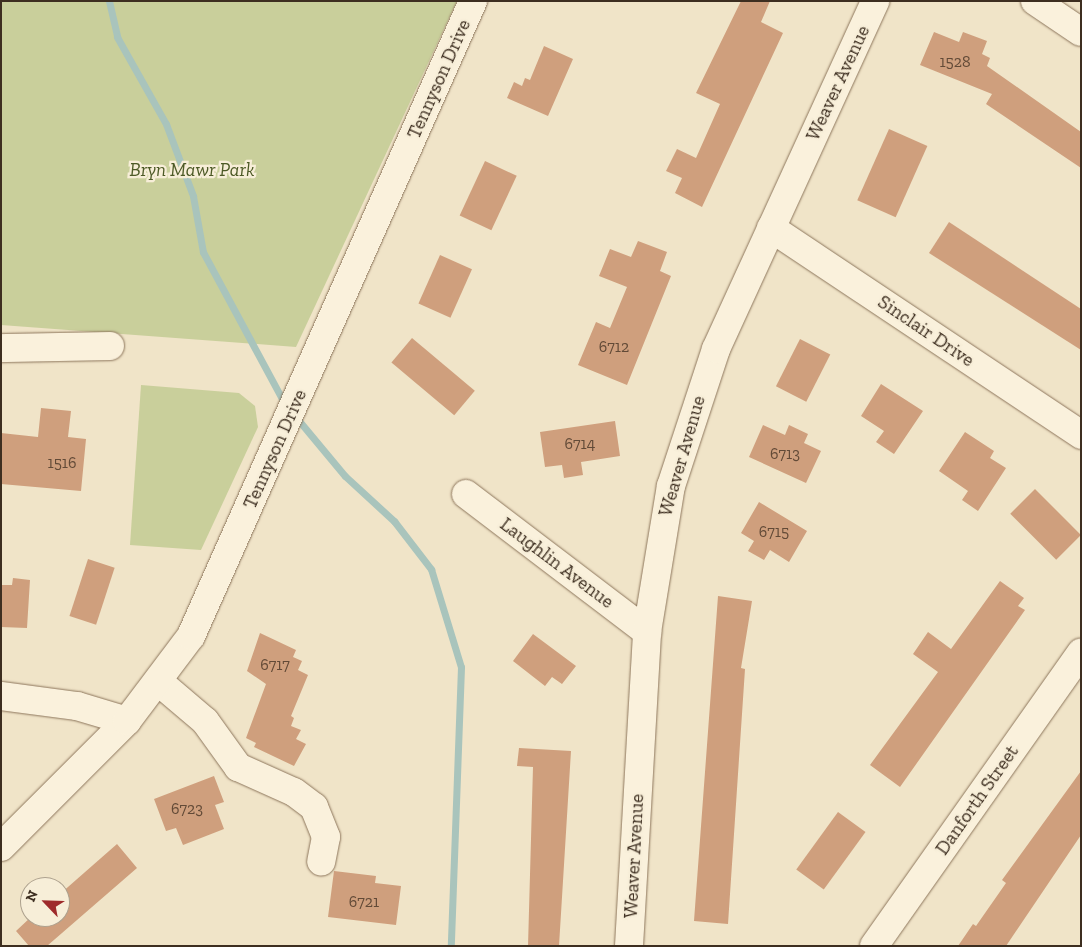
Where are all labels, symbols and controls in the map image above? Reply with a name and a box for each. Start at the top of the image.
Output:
street label: Tennyson Drive [402,16,476,142]
street label: Weaver Avenue [801,21,875,145]
house number: 1528 [939,52,971,72]
park label: Bryn Mawr Park [129,159,255,181]
street label: Sinclair Drive [873,290,979,372]
house number: 6712 [599,337,629,357]
street label: Tennyson Drive [238,386,312,512]
street label: Weaver Avenue [654,393,710,519]
house number: 6714 [565,434,595,454]
house number: 6713 [770,444,800,464]
house number: 1516 [47,453,77,473]
street label: Laughlin Avenue [495,513,619,613]
house number: 6715 [759,522,789,542]
house number: 6717 [260,655,290,675]
street label: Danforth Street [931,741,1023,859]
street label: Weaver Avenue [619,793,649,919]
house number: 6723 [171,799,203,819]
north arrow [20,877,70,927]
text: N [22,888,42,904]
house number: 6721 [349,892,379,912]

